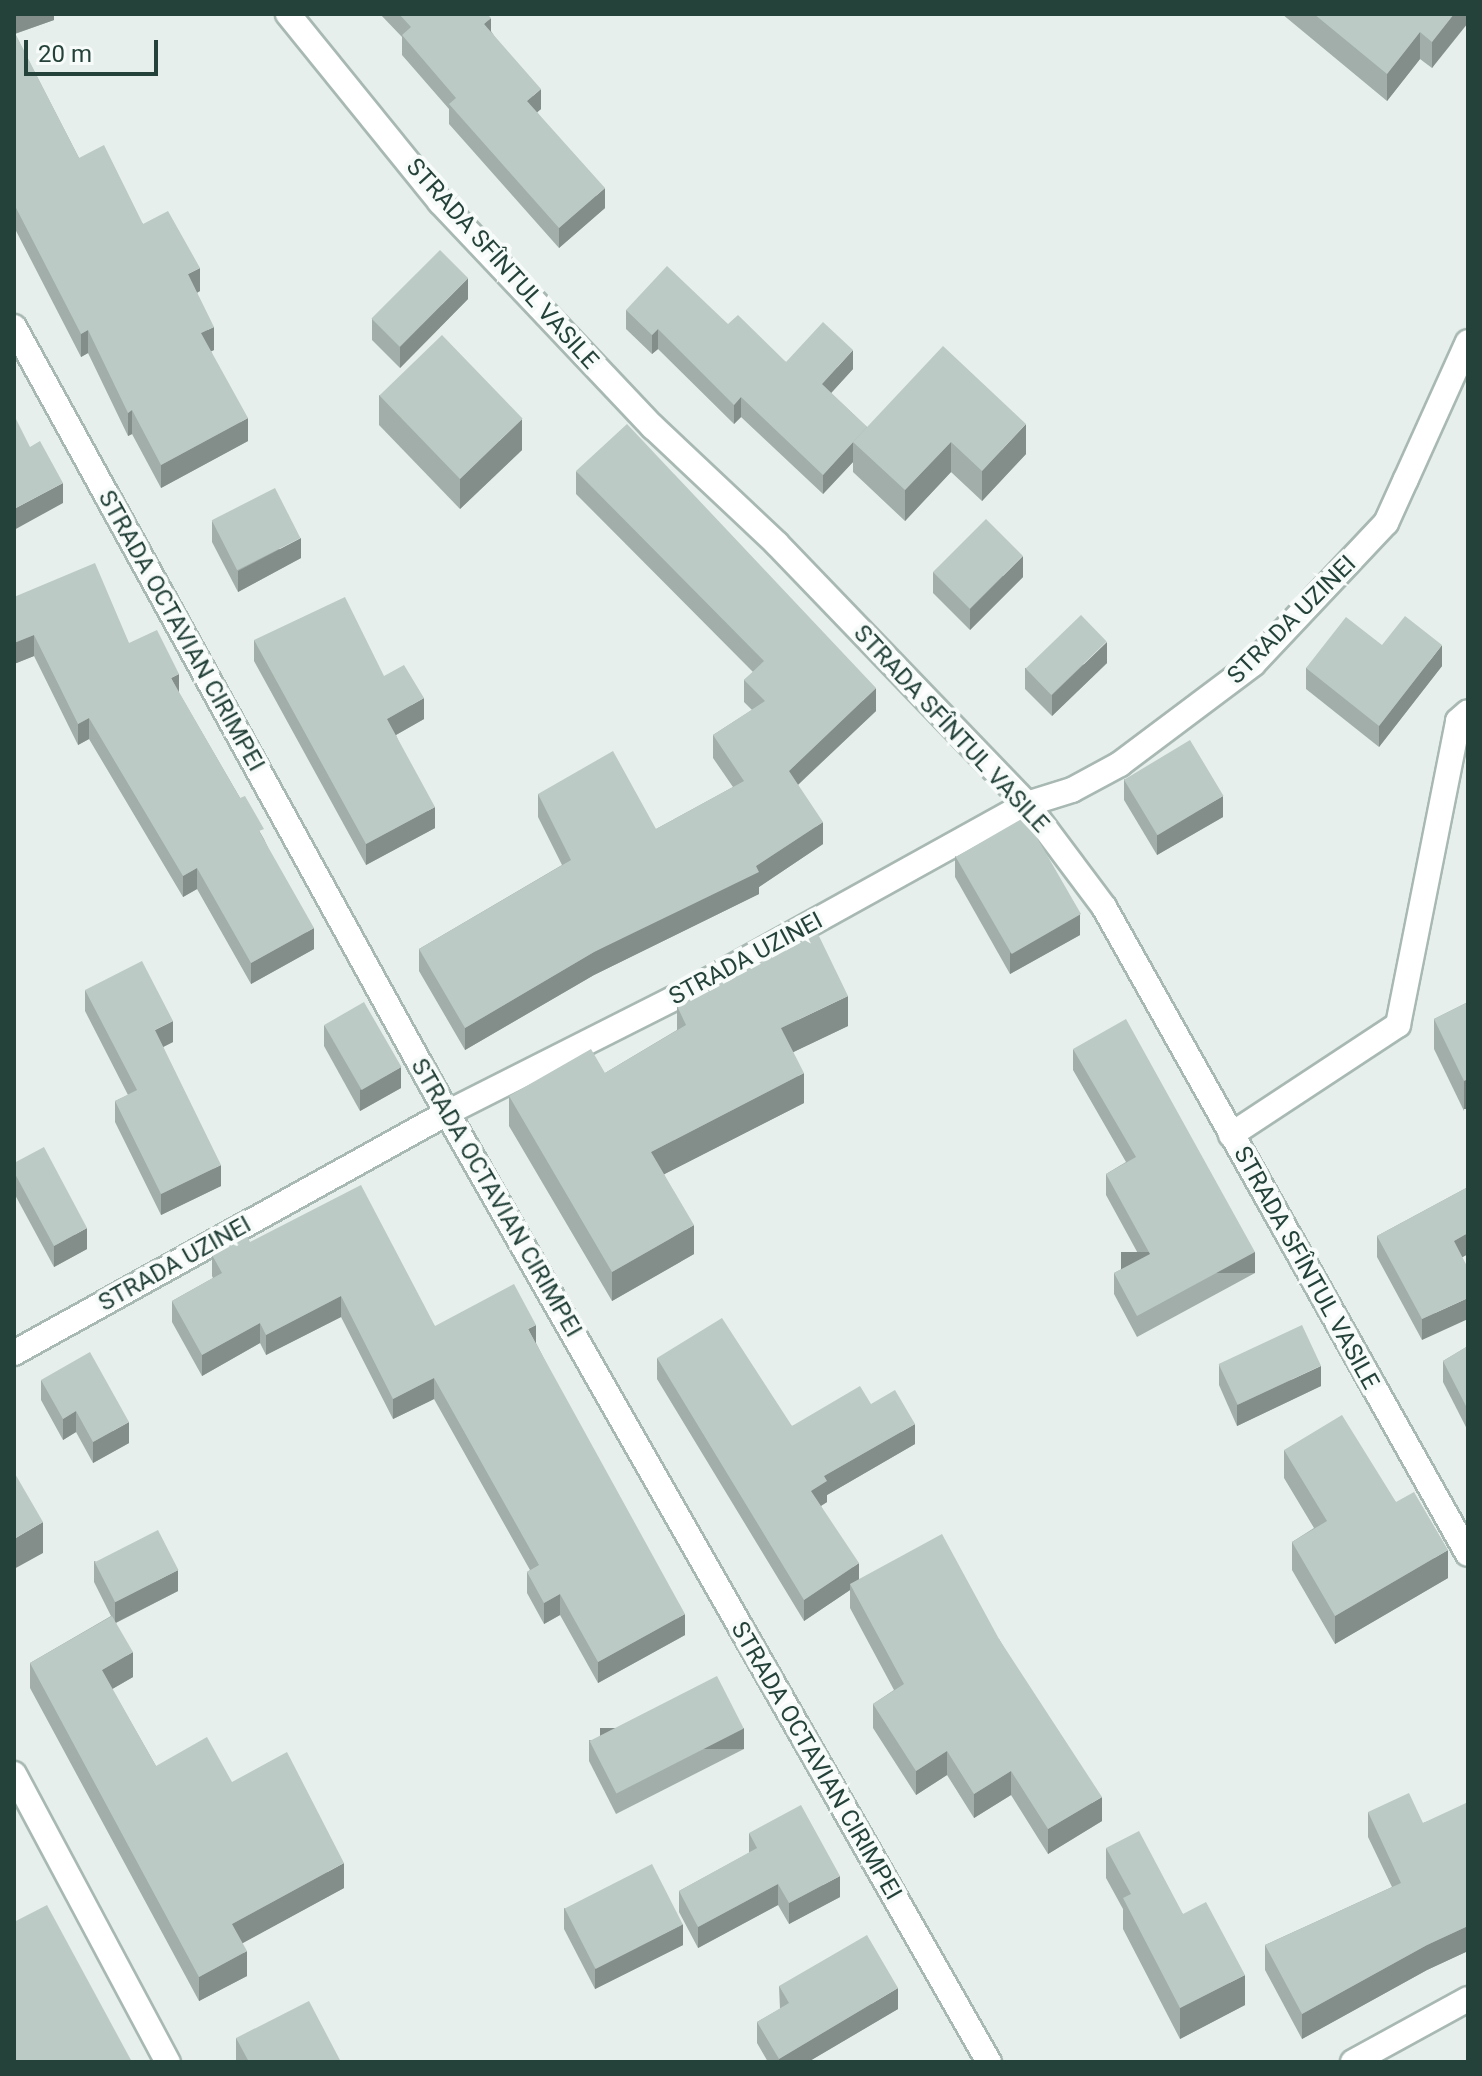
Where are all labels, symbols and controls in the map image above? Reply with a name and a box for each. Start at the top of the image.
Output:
scale bar [28,24,162,74]
text: 20 m [38,40,92,68]
street label: STRADA SFÎNTUL VASILE [400,153,604,375]
street label: STRADA OCTAVIAN CIRIMPEI [92,486,270,776]
street label: STRADA UZINEI [1222,550,1362,690]
street label: STRADA SFÎNTUL VASILE [847,619,1055,839]
street label: STRADA UZINEI [664,906,828,1012]
street label: STRADA OCTAVIAN CIRIMPEI [404,1054,588,1342]
street label: STRADA SFÎNTUL VASILE [1227,1142,1385,1394]
street label: STRADA UZINEI [94,1210,256,1318]
street label: STRADA OCTAVIAN CIRIMPEI [724,1617,908,1905]

